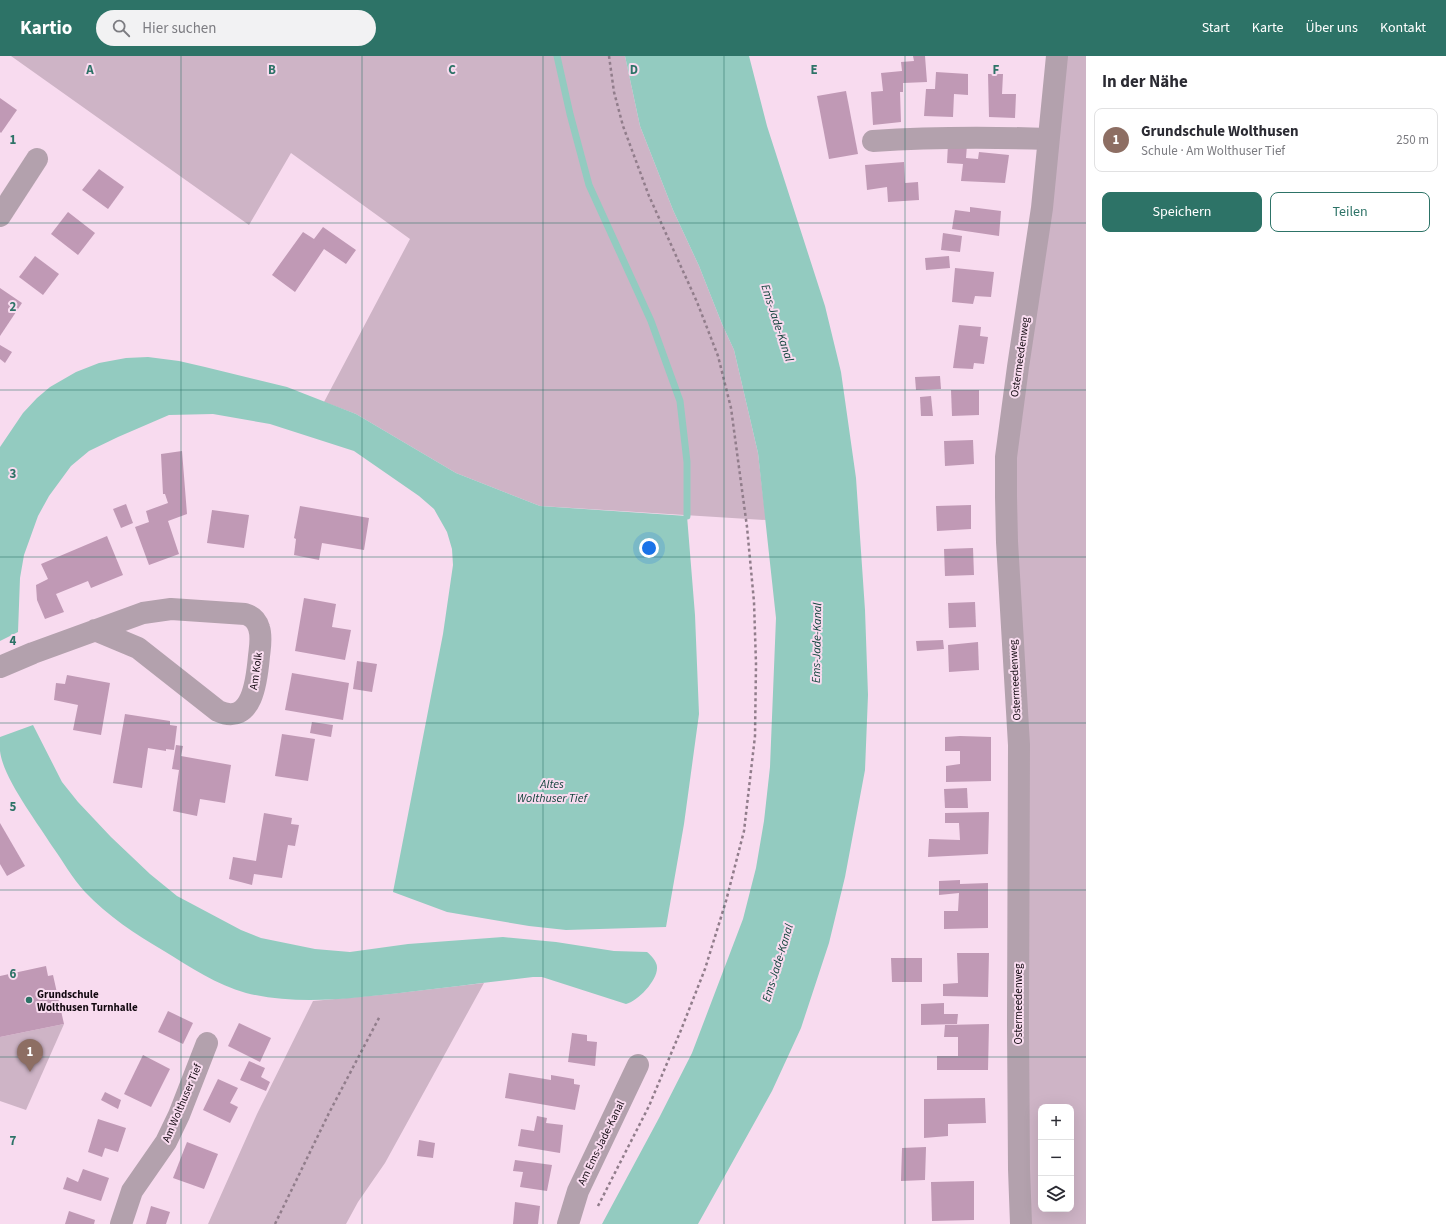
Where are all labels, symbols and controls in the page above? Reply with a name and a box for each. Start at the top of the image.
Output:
search box [96,10,376,46]
text: Kartio [20,15,72,42]
icon: search [110,17,132,39]
text: Hier suchen [142,18,217,39]
text: Start [1202,18,1230,38]
text: Karte [1252,18,1283,38]
text: Über uns [1305,18,1358,38]
text: Kontakt [1380,18,1426,38]
text: A [85,61,94,79]
text: B [268,61,276,79]
text: C [448,61,456,79]
text: D [630,61,638,79]
text: E [810,61,818,79]
text: F [993,61,1000,79]
text: In der Nähe [1102,70,1188,94]
text: Grundschule Wolthusen [1141,121,1299,142]
text: 1 [10,131,17,149]
text: 1 [1113,131,1119,149]
text: 250 m [1396,131,1429,149]
text: Schule · Am Wolthuser Tief [1141,142,1285,160]
button: Speichern [1102,192,1262,232]
button: Teilen [1270,192,1430,232]
water label: Ems-Jade-Kanal [756,282,798,364]
text: 2 [10,298,17,316]
street label: Ostermeedenweg [1007,315,1033,398]
text: 3 [10,465,17,483]
your location [639,538,659,558]
water label: Ems-Jade-Kanal [808,603,826,683]
text: 4 [10,632,17,650]
street label: Ostermeedenweg [1005,639,1025,721]
street label: Am Kolk [246,651,266,691]
water label: Altes Wolthuser Tief [517,776,588,807]
text: 5 [10,798,17,816]
water label: Ems-Jade-Kanal [758,922,798,1004]
street label: Ostermeedenweg [1011,963,1026,1044]
text: 6 [10,965,17,983]
place label: Grundschule Wolthusen Turnhalle [37,987,138,1015]
marker: Grundschule Wolthusen Turnhalle [24,995,34,1005]
pin: 1 [17,1039,43,1072]
street label: Am Wolthuser Tief [159,1061,206,1144]
street label: Am Ems-Jade-Kanal [574,1098,628,1188]
map controls [1038,1104,1074,1212]
button: + [1038,1104,1074,1140]
text: 7 [10,1132,17,1150]
button: − [1038,1140,1074,1176]
button: layers [1038,1176,1074,1212]

